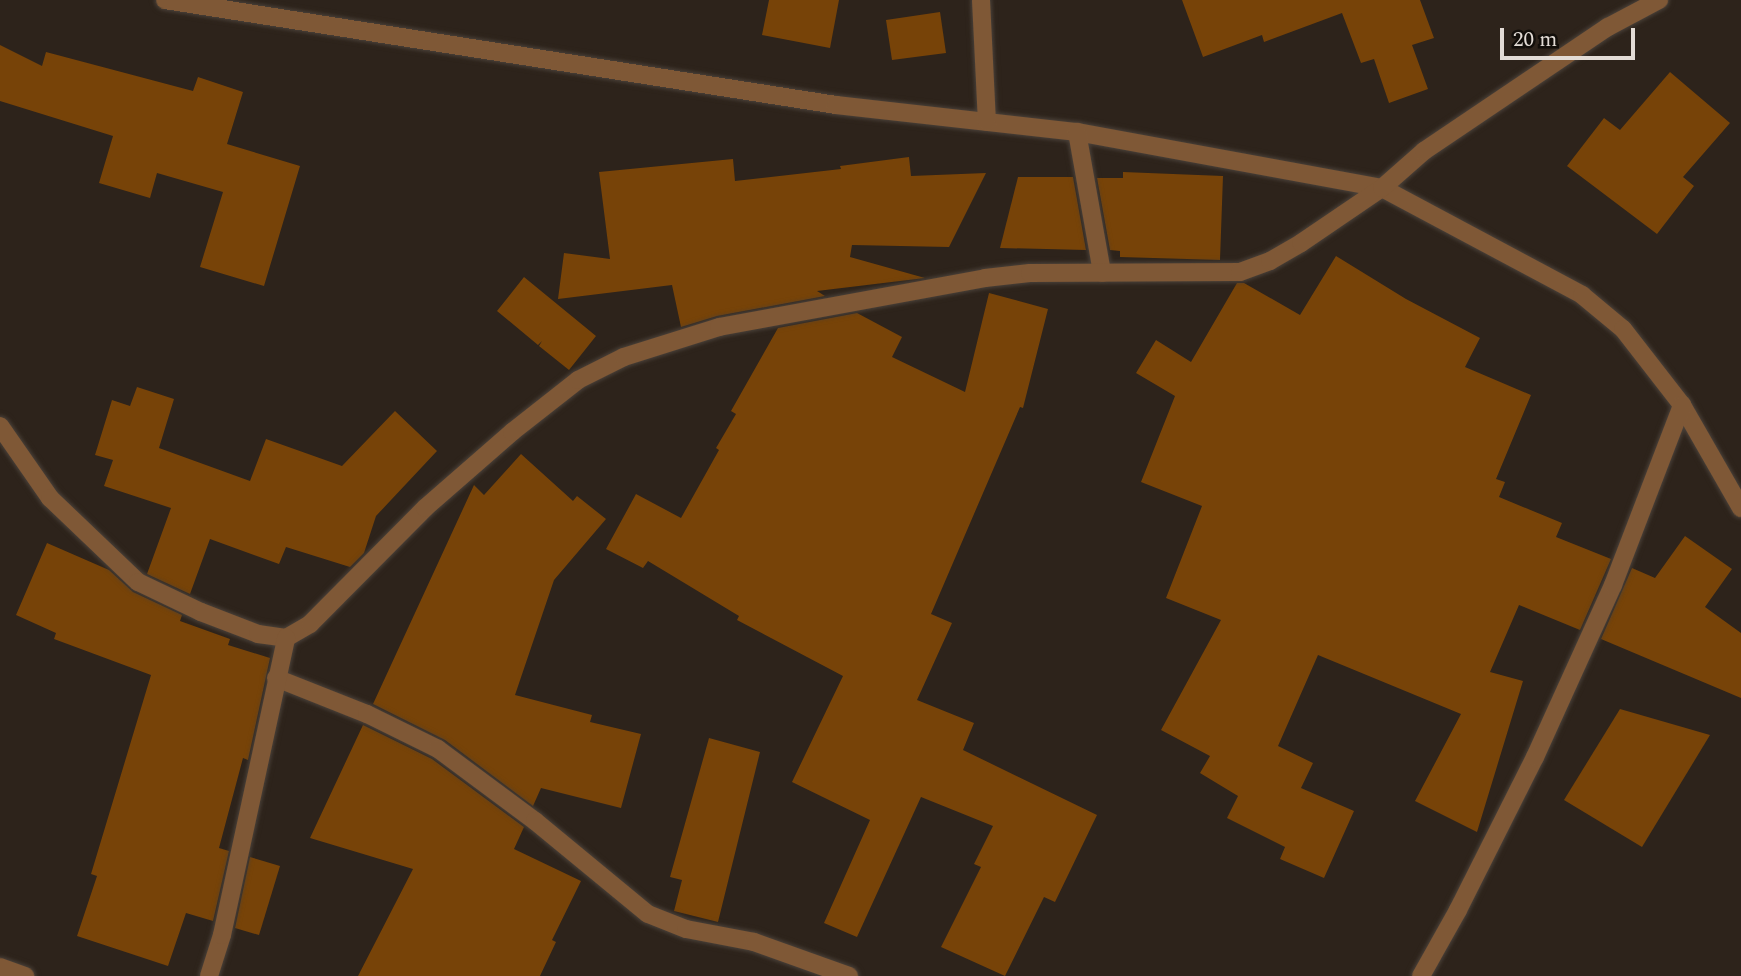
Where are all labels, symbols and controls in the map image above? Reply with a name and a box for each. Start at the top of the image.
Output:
scale bar [1503,14,1638,58]
text: 20 m [1513,24,1557,56]

